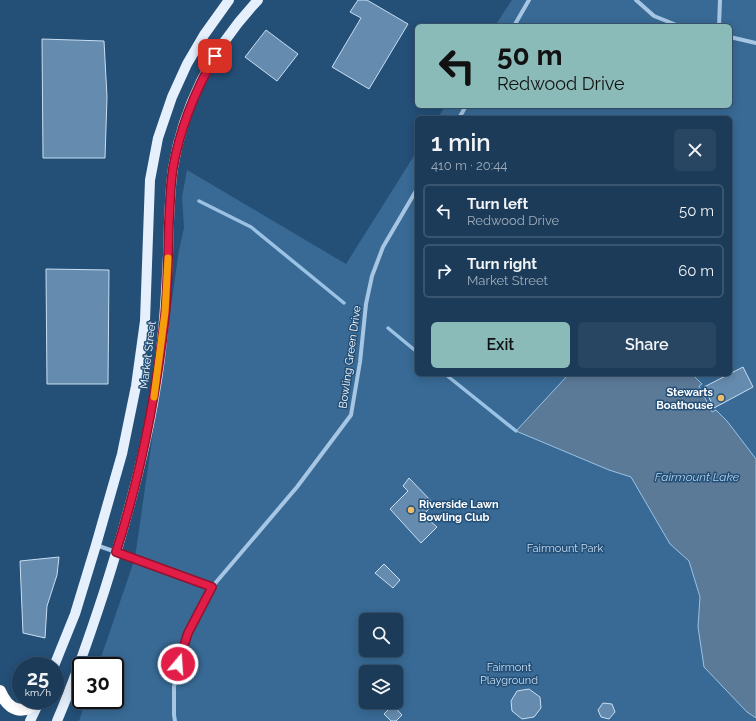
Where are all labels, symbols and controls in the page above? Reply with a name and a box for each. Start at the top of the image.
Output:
pin [198,39,232,73]
text: 50 m [497,39,563,72]
icon: left [431,40,483,92]
icon: arrive [204,45,226,67]
text: Redwood Drive [497,73,625,94]
text: 1 min [431,128,491,157]
button: close [674,129,716,171]
text: 410 m · 20:44 [431,158,507,173]
text: Turn left [467,195,528,213]
icon: left [433,200,455,222]
text: 50 m [679,202,714,220]
text: Redwood Drive [467,213,559,228]
text: Turn right [467,255,537,273]
icon: right [433,260,455,282]
text: 60 m [678,262,714,280]
text: Market Street [467,273,548,288]
street label: Bowling Green Drive [336,304,364,409]
street label: Market Street [137,320,159,390]
button: Exit [431,322,570,368]
button: Share [578,322,716,368]
place label: Stewarts Boathouse [656,386,714,412]
marker: Stewarts Boathouse [716,393,726,403]
water label: Fairmount Lake [655,470,740,484]
place label: Riverside Lawn Bowling Club [419,498,499,524]
marker: Riverside Lawn Bowling Club [406,505,416,515]
park label: Fairmount Park [527,542,603,555]
map controls [359,613,403,709]
button: search [359,613,403,657]
position arrow [157,643,199,685]
speed limit sign: 30 [72,657,124,709]
park label: Fairmont Playground [480,661,538,687]
button: layers [359,665,403,709]
text: 25 [27,666,49,690]
text: km/h [25,687,51,698]

